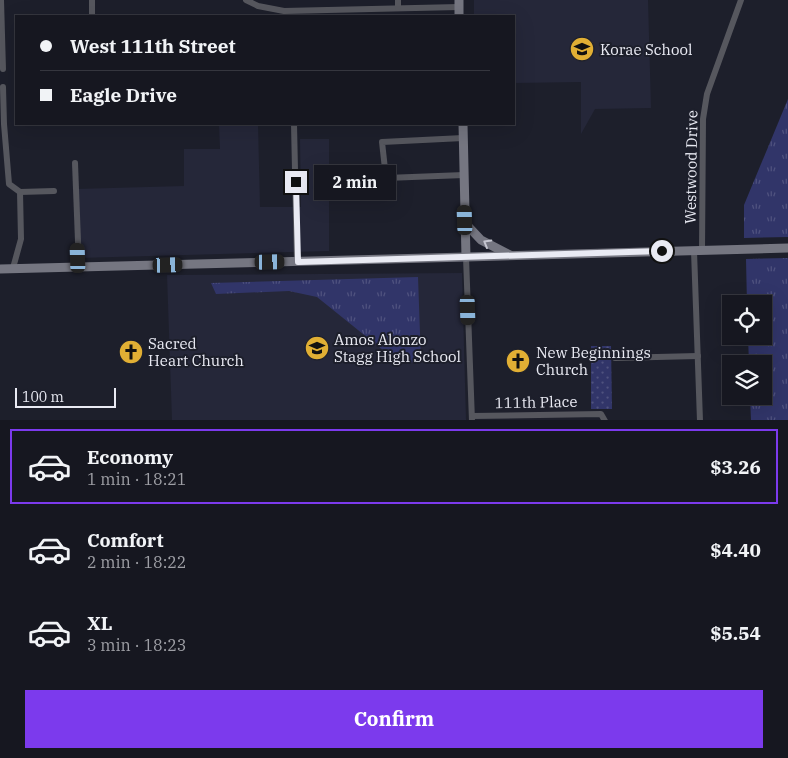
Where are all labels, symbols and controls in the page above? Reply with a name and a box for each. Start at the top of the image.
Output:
text: West 111th Street [70,34,236,58]
school or university icon: Korae School [569,36,595,62]
place label: Korae School [600,40,693,59]
text: Eagle Drive [70,83,177,107]
street label: Westwood Drive [681,110,701,224]
callout: 2 min [314,164,396,200]
route end [285,171,307,193]
text: 2 min [333,172,377,192]
car [456,205,473,235]
one-way arrow [483,239,492,249]
route start [651,240,673,262]
car [69,243,86,273]
car [254,254,285,270]
car [152,257,183,273]
car [459,295,476,325]
map controls [722,295,772,405]
button: locate [722,295,772,345]
place label: Amos Alonzo Stagg High School [334,330,461,366]
place label: Sacred Heart Church [148,334,244,370]
school or university icon: Amos Alonzo Stagg High School [304,335,330,361]
church icon: Sacred Heart Church [118,339,144,365]
place label: New Beginnings Church [536,343,651,379]
church icon: New Beginnings Church [505,348,531,374]
button: layers [722,355,772,405]
scale bar [15,386,116,409]
text: 100 m [22,388,64,406]
street label: 111th Place [494,392,578,412]
icon: car [27,444,72,489]
text: Economy [87,445,173,469]
text: $3.26 [710,455,761,479]
text: 1 min · 18:21 [87,469,186,489]
icon: car [27,527,72,572]
text: Comfort [87,528,164,552]
text: $4.40 [710,538,761,562]
text: 2 min · 18:22 [87,552,186,572]
icon: car [27,610,72,655]
text: XL [87,611,113,635]
text: $5.54 [710,621,761,645]
text: 3 min · 18:23 [87,635,186,655]
button: Confirm [25,690,763,748]

